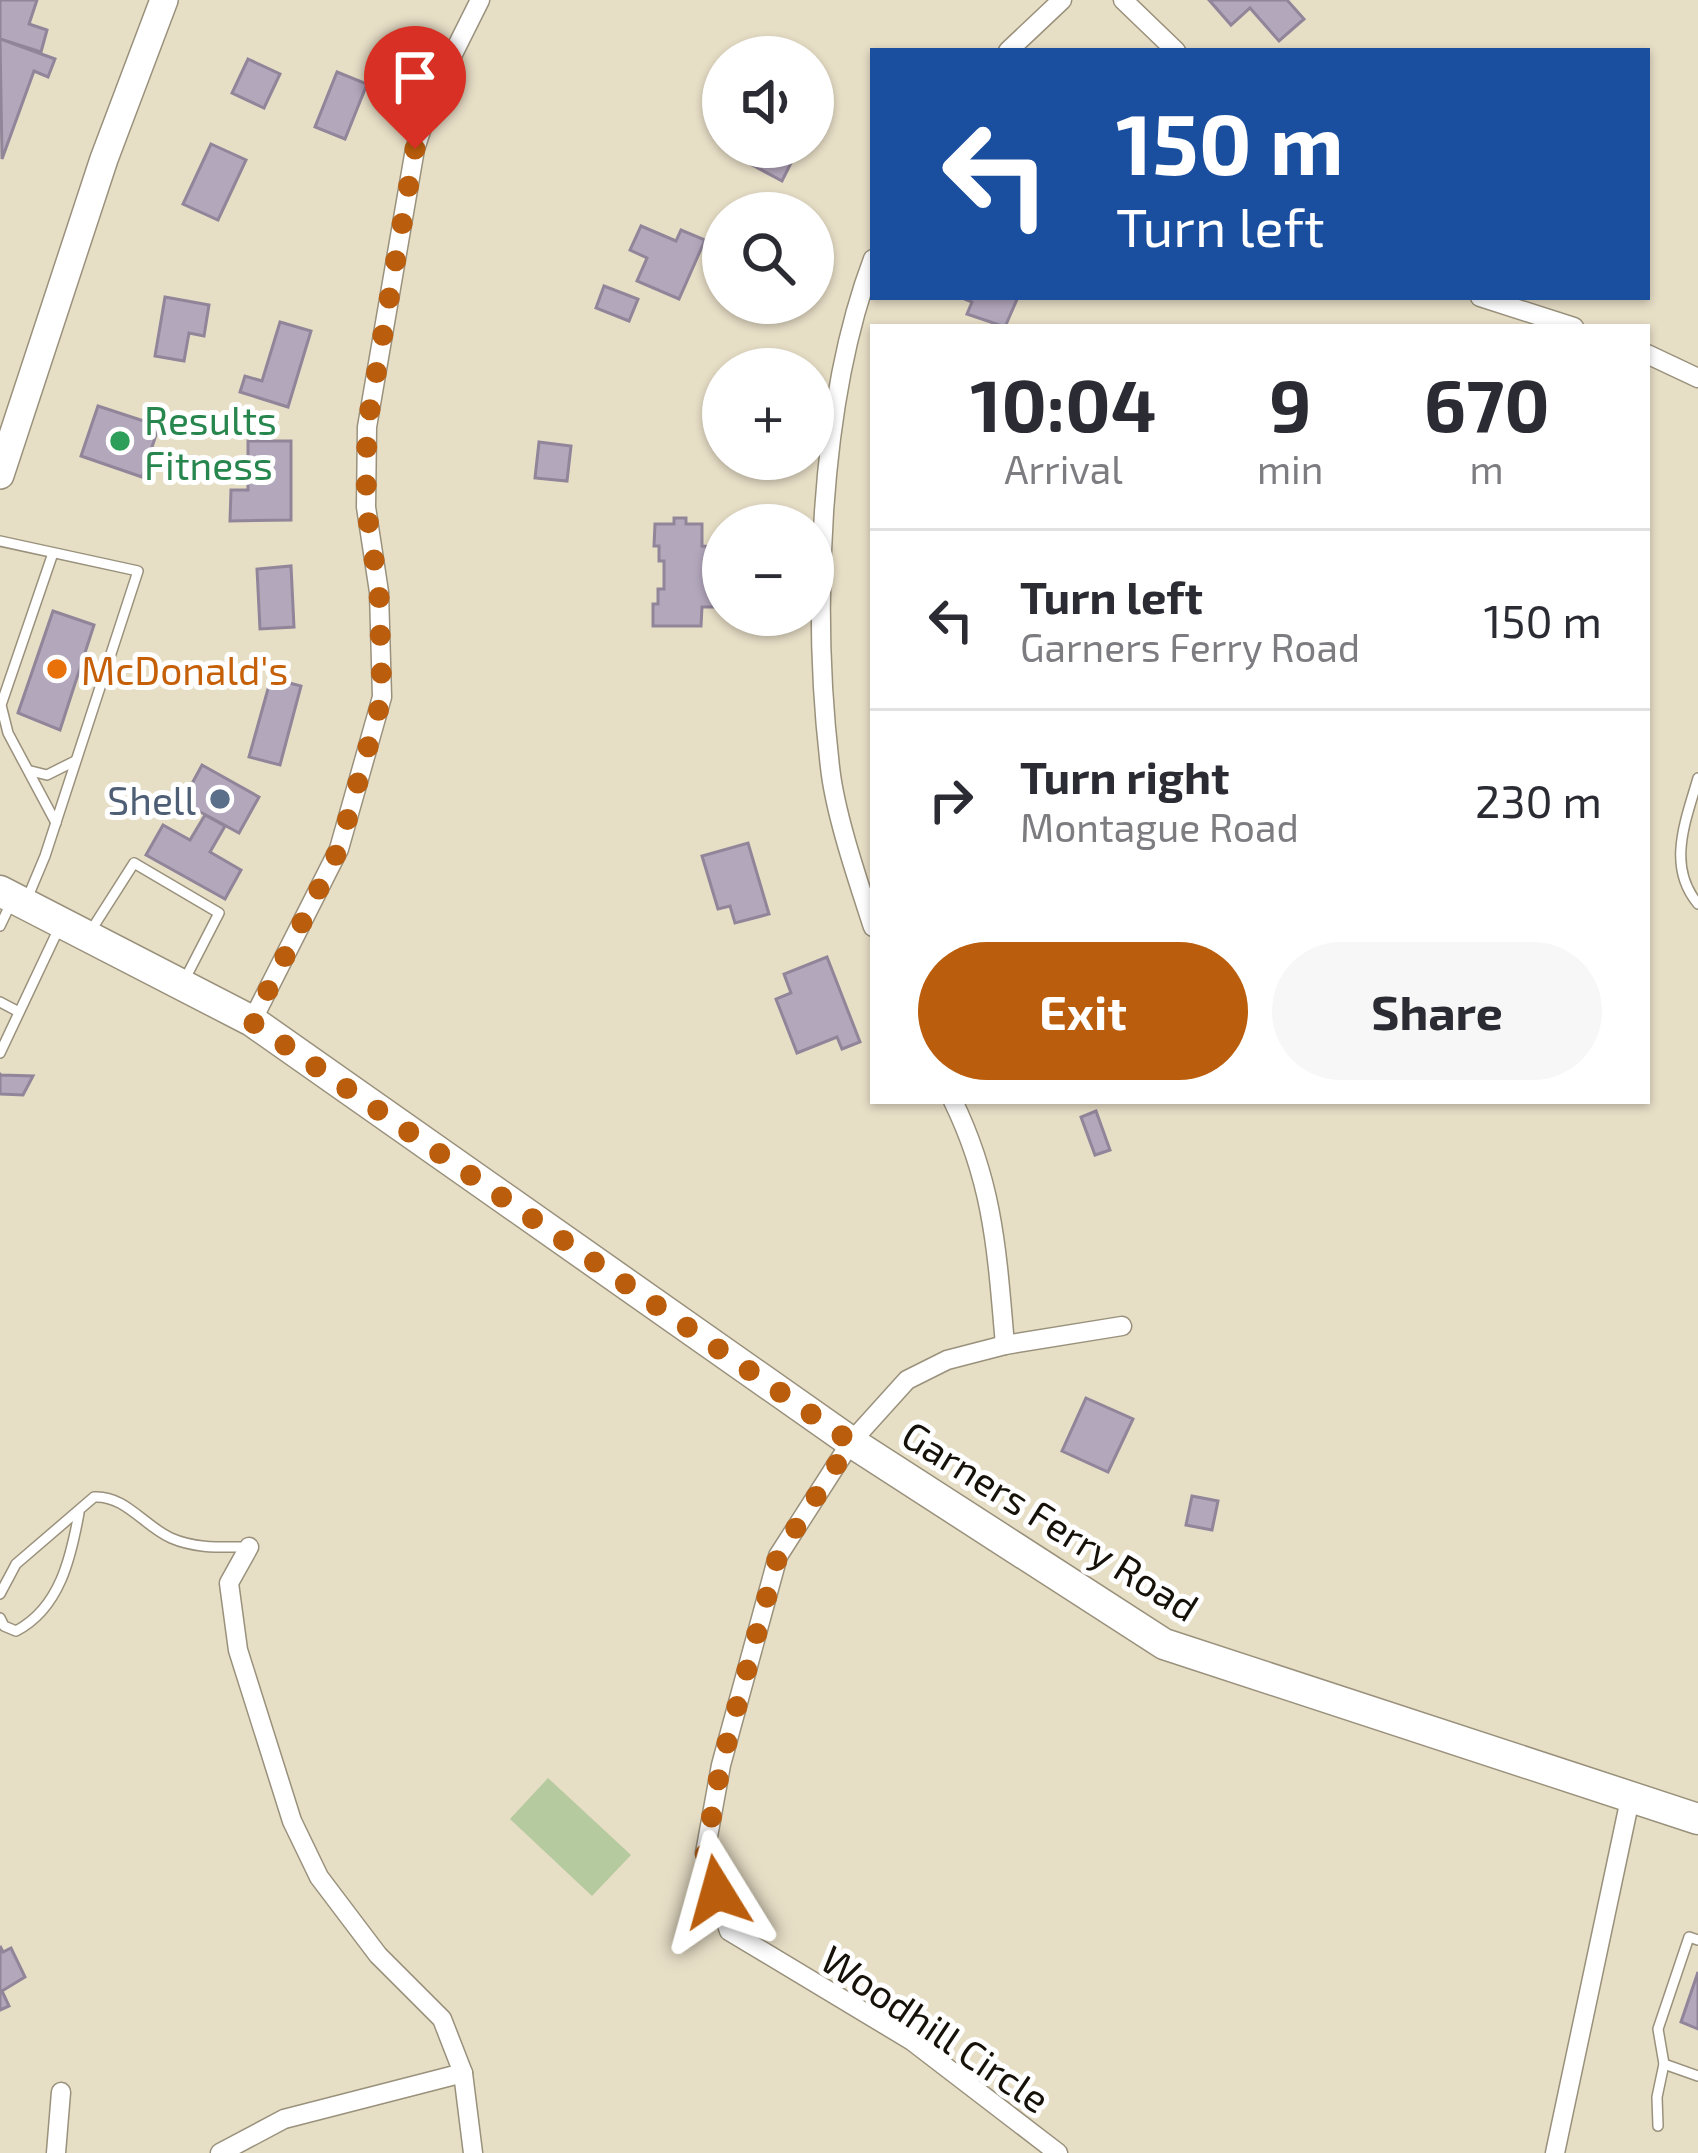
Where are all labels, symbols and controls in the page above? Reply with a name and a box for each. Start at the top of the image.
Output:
pin [364,26,466,149]
map controls [702,36,834,636]
button: sound [702,36,834,168]
icon: arrive [382,44,448,110]
text: 150 m [1116,91,1344,192]
icon: left [918,96,1074,252]
button: search [702,192,834,324]
text: Turn left [1116,193,1325,258]
button: + [702,348,834,480]
text: 10:04 [970,360,1157,446]
text: 9 [1269,360,1311,446]
text: 670 [1424,360,1550,446]
place label: Results Fitness [144,396,277,488]
marker: Results Fitness [107,428,133,454]
text: Arrival [1004,445,1123,492]
text: min [1257,445,1323,492]
text: m [1470,445,1504,492]
button: − [702,504,834,636]
text: Turn left [1020,569,1203,623]
icon: left [918,587,984,653]
text: 150 m [1483,593,1602,647]
text: Garners Ferry Road [1020,623,1360,670]
place label: McDonald's [81,646,288,693]
marker: McDonald's [44,656,70,682]
text: Turn right [1020,749,1229,803]
icon: right [918,767,984,833]
text: 230 m [1475,773,1602,827]
place label: Shell [107,776,196,823]
marker: Shell [207,786,233,812]
text: Montague Road [1020,803,1299,850]
button: Exit [918,942,1248,1080]
button: Share [1272,942,1602,1080]
street label: Garners Ferry Road [894,1410,1208,1630]
position arrow [654,1829,780,1955]
street label: Woodhill Circle [813,1934,1059,2122]

